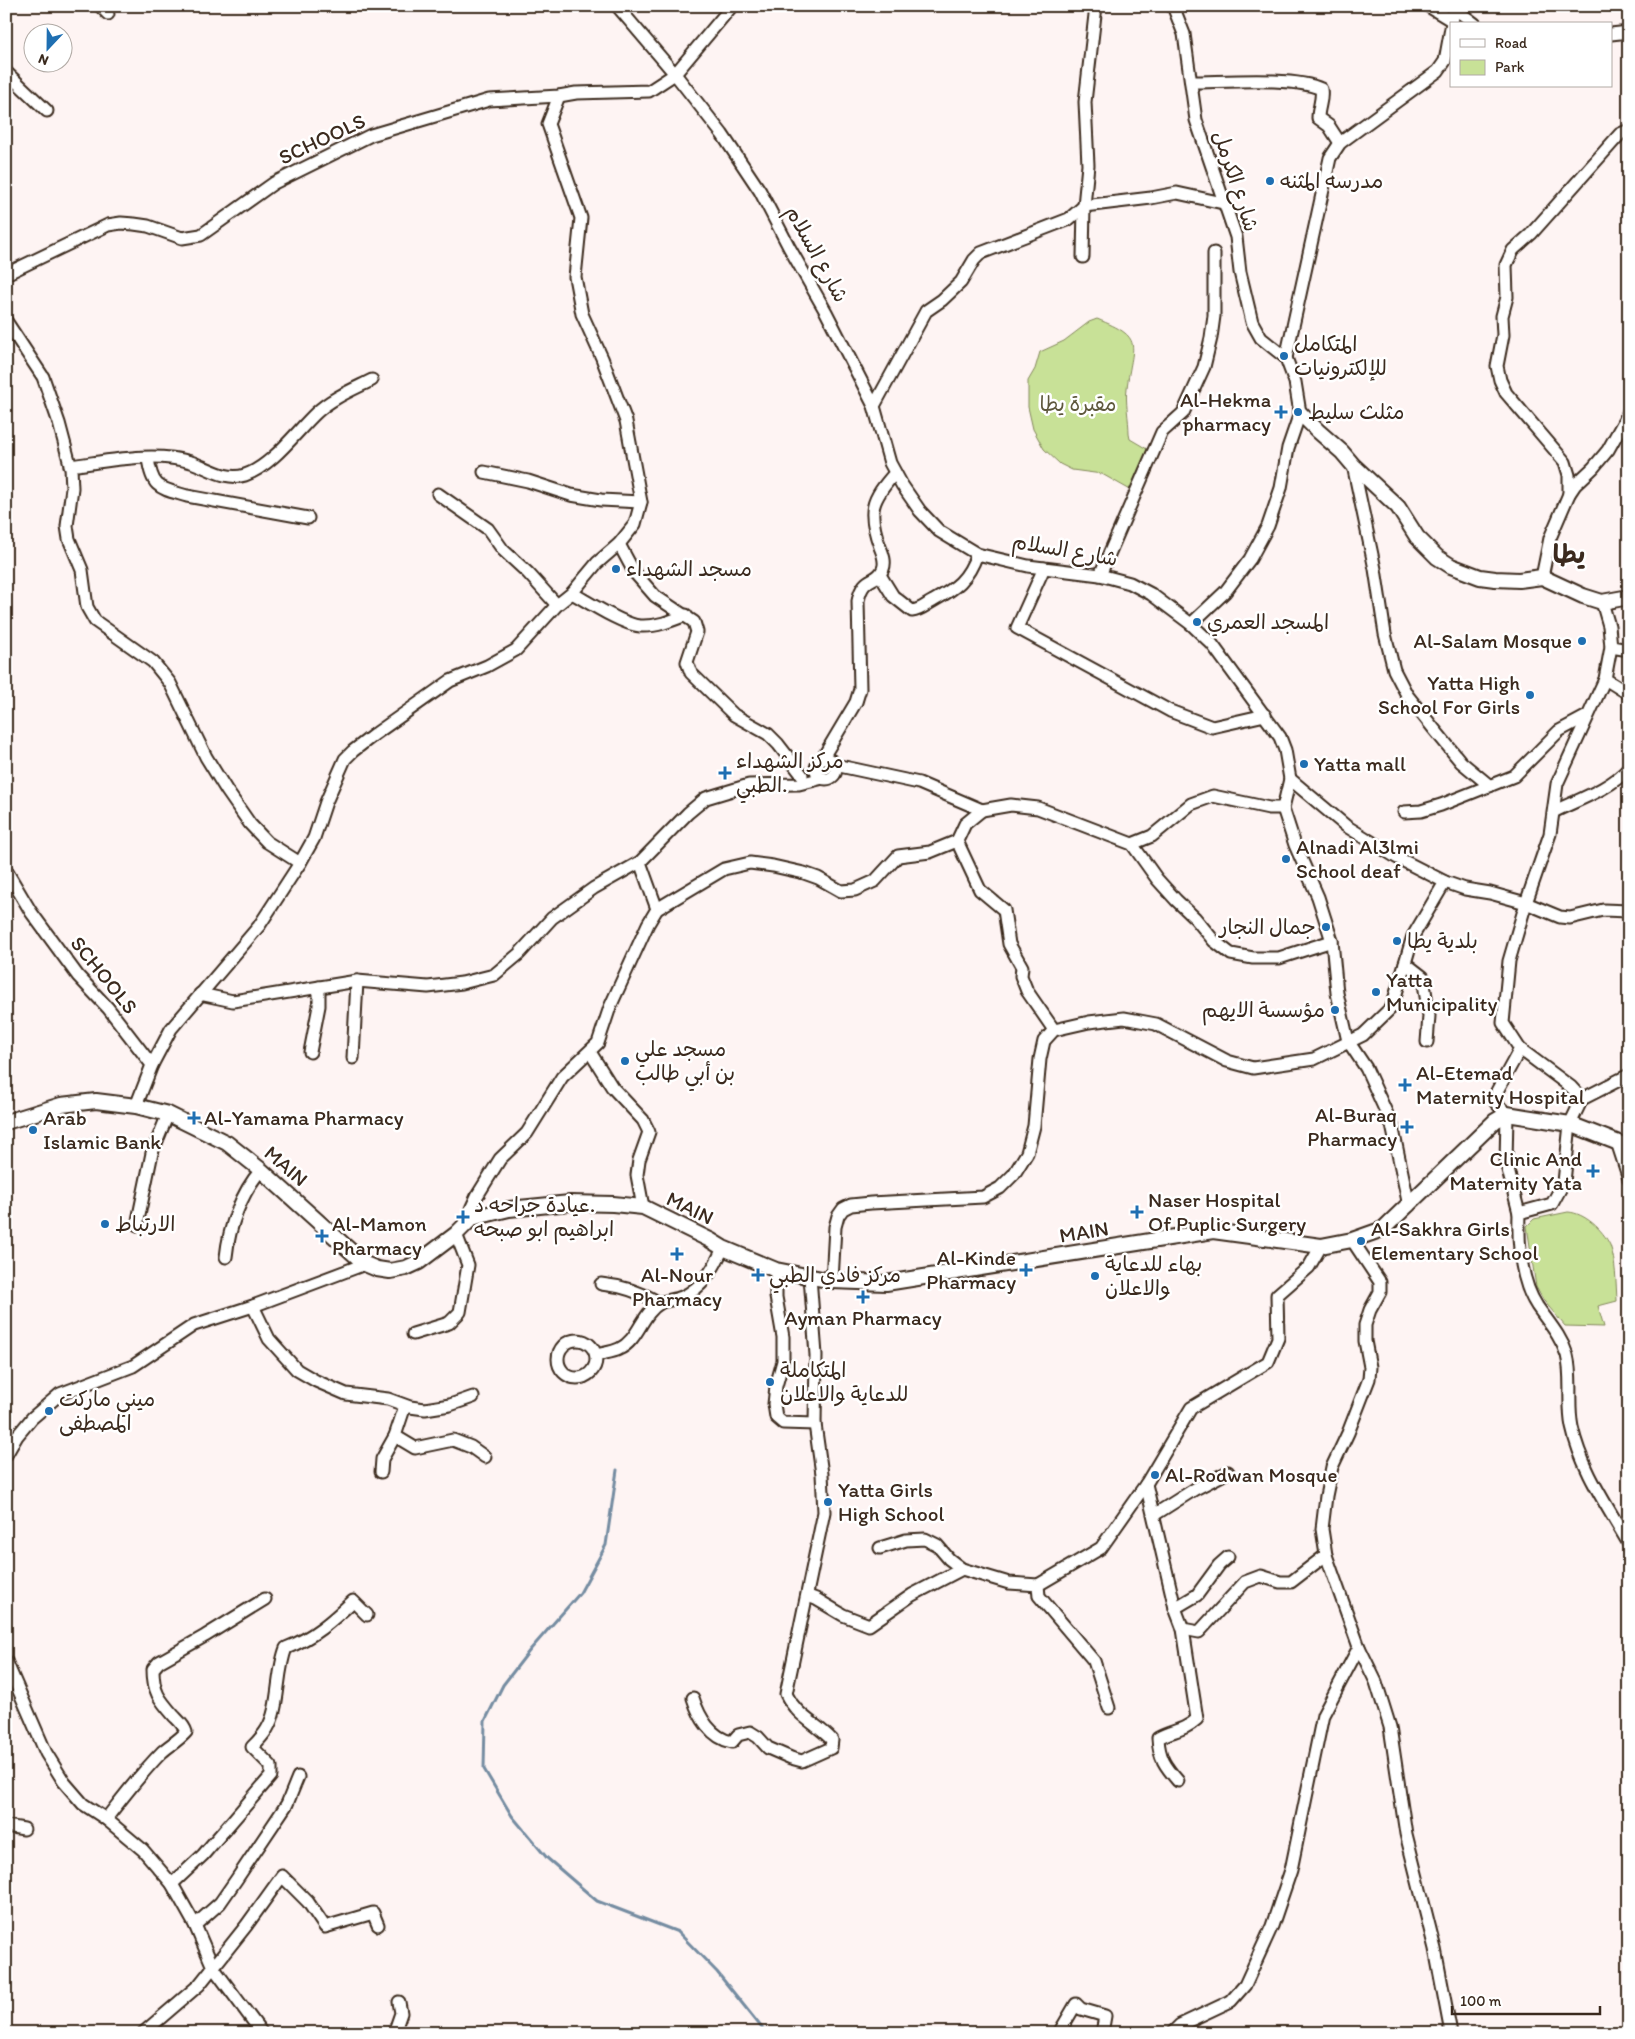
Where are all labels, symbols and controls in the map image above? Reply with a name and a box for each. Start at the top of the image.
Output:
north arrow [22,22,72,72]
legend [1450,22,1612,88]
text: Road [1495,34,1528,52]
text: N [36,50,51,69]
text: Park [1495,58,1525,76]
street label: SCHOOLS [275,108,369,169]
street label: شارع الكرمل [1206,127,1265,235]
place label: مدرسه المثنه [1280,168,1383,193]
marker: مدرسه المثنه [1264,175,1276,187]
street label: شارع السلام [777,201,854,308]
place label: المتكامل للإلكترونيات [1294,331,1387,381]
marker: المتكامل للإلكترونيات [1278,350,1290,362]
place label: Al-Hekma pharmacy [1180,387,1271,436]
park label: مقبرة يطا [1039,391,1117,417]
place label: مثلث سليط [1308,399,1404,424]
marker: Al-Hekma pharmacy [1275,406,1287,418]
marker: مثلث سليط [1292,406,1304,418]
street label: شارع السلام [1010,528,1120,575]
district label: يطا [1553,538,1586,570]
place label: مسجد الشهداء [626,556,752,581]
marker: مسجد الشهداء [610,563,622,575]
place label: المسجد العمري [1207,609,1329,637]
marker: المسجد العمري [1191,616,1203,628]
place label: Al-Salam Mosque [1413,628,1572,653]
marker: Al-Salam Mosque [1576,635,1588,647]
place label: Yatta High School For Girls [1378,670,1520,719]
marker: Yatta High School For Girls [1524,689,1536,701]
place label: مركز الشهداء الطبي. [736,748,844,804]
place label: Yatta mall [1314,751,1406,776]
marker: Yatta mall [1298,758,1310,770]
marker: مركز الشهداء الطبي. [718,766,732,780]
place label: Alnadi Al3lmi School deaf [1296,834,1419,883]
marker: Alnadi Al3lmi School deaf [1280,853,1292,865]
place label: جمال النجار [1218,914,1316,939]
marker: جمال النجار [1320,921,1332,933]
place label: بلدية يطا [1407,928,1478,954]
street label: SCHOOLS [66,931,143,1019]
marker: بلدية يطا [1391,935,1403,947]
place label: Yatta Municipality [1386,967,1497,1016]
marker: Yatta Municipality [1370,986,1382,998]
place label: مؤسسة الايهم [1202,997,1325,1026]
marker: مؤسسة الايهم [1329,1004,1341,1016]
place label: مسجد علي بن أبي طالب [635,1036,735,1092]
marker: مسجد علي بن أبي طالب [619,1055,631,1067]
place label: Al-Etemad Maternity Hospital [1416,1060,1585,1109]
marker: Al-Etemad Maternity Hospital [1398,1078,1412,1092]
place label: Al-Buraq Pharmacy [1307,1102,1397,1151]
place label: Arab Islamic Bank [43,1105,161,1154]
place label: Al-Yamama Pharmacy [204,1105,404,1130]
marker: Al-Yamama Pharmacy [188,1112,200,1124]
marker: Al-Buraq Pharmacy [1401,1121,1413,1133]
marker: Arab Islamic Bank [27,1124,39,1136]
street label: MAIN [259,1140,313,1191]
place label: Clinic And Maternity Yata [1449,1146,1582,1195]
marker: Clinic And Maternity Yata [1586,1164,1600,1178]
street label: MAIN [662,1185,718,1230]
place label: Naser Hospital Of Puplic Surgery [1148,1187,1306,1236]
place label: عيادة جراحه د. ابراهيم ابو صبحه [474,1192,614,1245]
marker: Naser Hospital Of Puplic Surgery [1130,1205,1144,1219]
marker: عيادة جراحه د. ابراهيم ابو صبحه [456,1210,470,1224]
place label: الارتباط [115,1211,175,1237]
place label: Al-Mamon Pharmacy [332,1211,427,1260]
street label: MAIN [1057,1215,1110,1248]
place label: Al-Sakhra Girls Elementary School [1371,1216,1539,1265]
marker: الارتباط [99,1218,111,1230]
marker: Al-Mamon Pharmacy [316,1230,328,1242]
marker: Al-Sakhra Girls Elementary School [1355,1235,1367,1247]
place label: Al-Kinde Pharmacy [926,1245,1016,1294]
marker: Al-Nour Pharmacy [671,1248,683,1260]
place label: بهاء للدعاية والاعلان [1105,1251,1202,1301]
place label: Al-Nour Pharmacy [632,1262,722,1311]
place label: مركز فادي الطبي [769,1262,901,1294]
marker: Al-Kinde Pharmacy [1020,1264,1032,1276]
marker: مركز فادي الطبي [751,1268,765,1282]
marker: بهاء للدعاية والاعلان [1089,1270,1101,1282]
marker: Ayman Pharmacy [857,1291,869,1303]
place label: Ayman Pharmacy [784,1305,942,1330]
place label: المتكاملة للدعاية والاعلان [780,1357,908,1407]
marker: المتكاملة للدعاية والاعلان [764,1376,776,1388]
place label: ميني ماركت المصطفى [59,1386,155,1437]
marker: ميني ماركت المصطفى [43,1405,55,1417]
place label: Al-Rodwan Mosque [1165,1462,1337,1487]
marker: Al-Rodwan Mosque [1149,1469,1161,1481]
place label: Yatta Girls High School [838,1477,945,1526]
marker: Yatta Girls High School [822,1496,834,1508]
scale bar [1452,1984,1600,2016]
text: 100 m [1460,1992,1502,2010]

